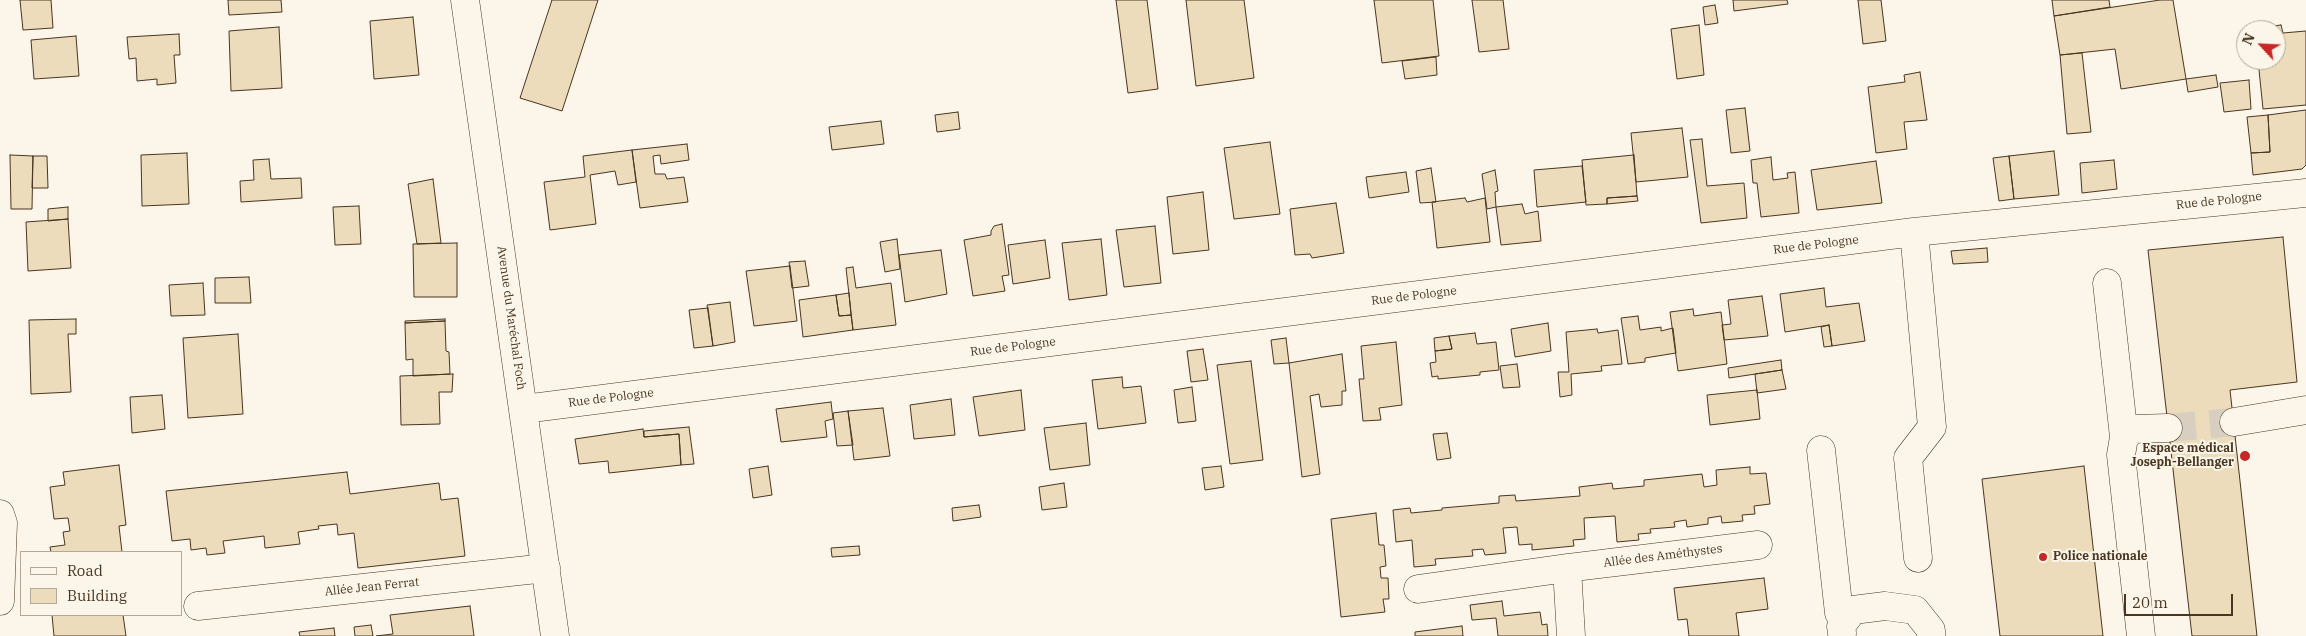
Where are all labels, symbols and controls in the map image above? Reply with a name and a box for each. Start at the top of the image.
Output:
north arrow [2236,20,2286,70]
text: N [2238,30,2259,48]
street label: Rue de Pologne [2175,189,2263,213]
street label: Rue de Pologne [1772,233,1860,257]
street label: Avenue du Maréchal Foch [494,245,528,391]
street label: Rue de Pologne [1370,284,1458,308]
street label: Rue de Pologne [969,335,1057,359]
street label: Rue de Pologne [567,386,655,410]
place label: Espace médical Joseph-Bellanger [2131,442,2234,470]
marker: Espace médical Joseph-Bellanger [2238,449,2252,463]
street label: Allée des Améthystes [1603,542,1723,570]
place label: Police nationale [2053,550,2148,564]
legend [20,551,182,616]
marker: Police nationale [2037,551,2049,563]
text: Road [67,561,103,580]
street label: Allée Jean Ferrat [324,575,420,599]
scale bar [2126,584,2235,616]
text: Building [67,586,127,605]
text: 20 m [2132,593,2168,612]

